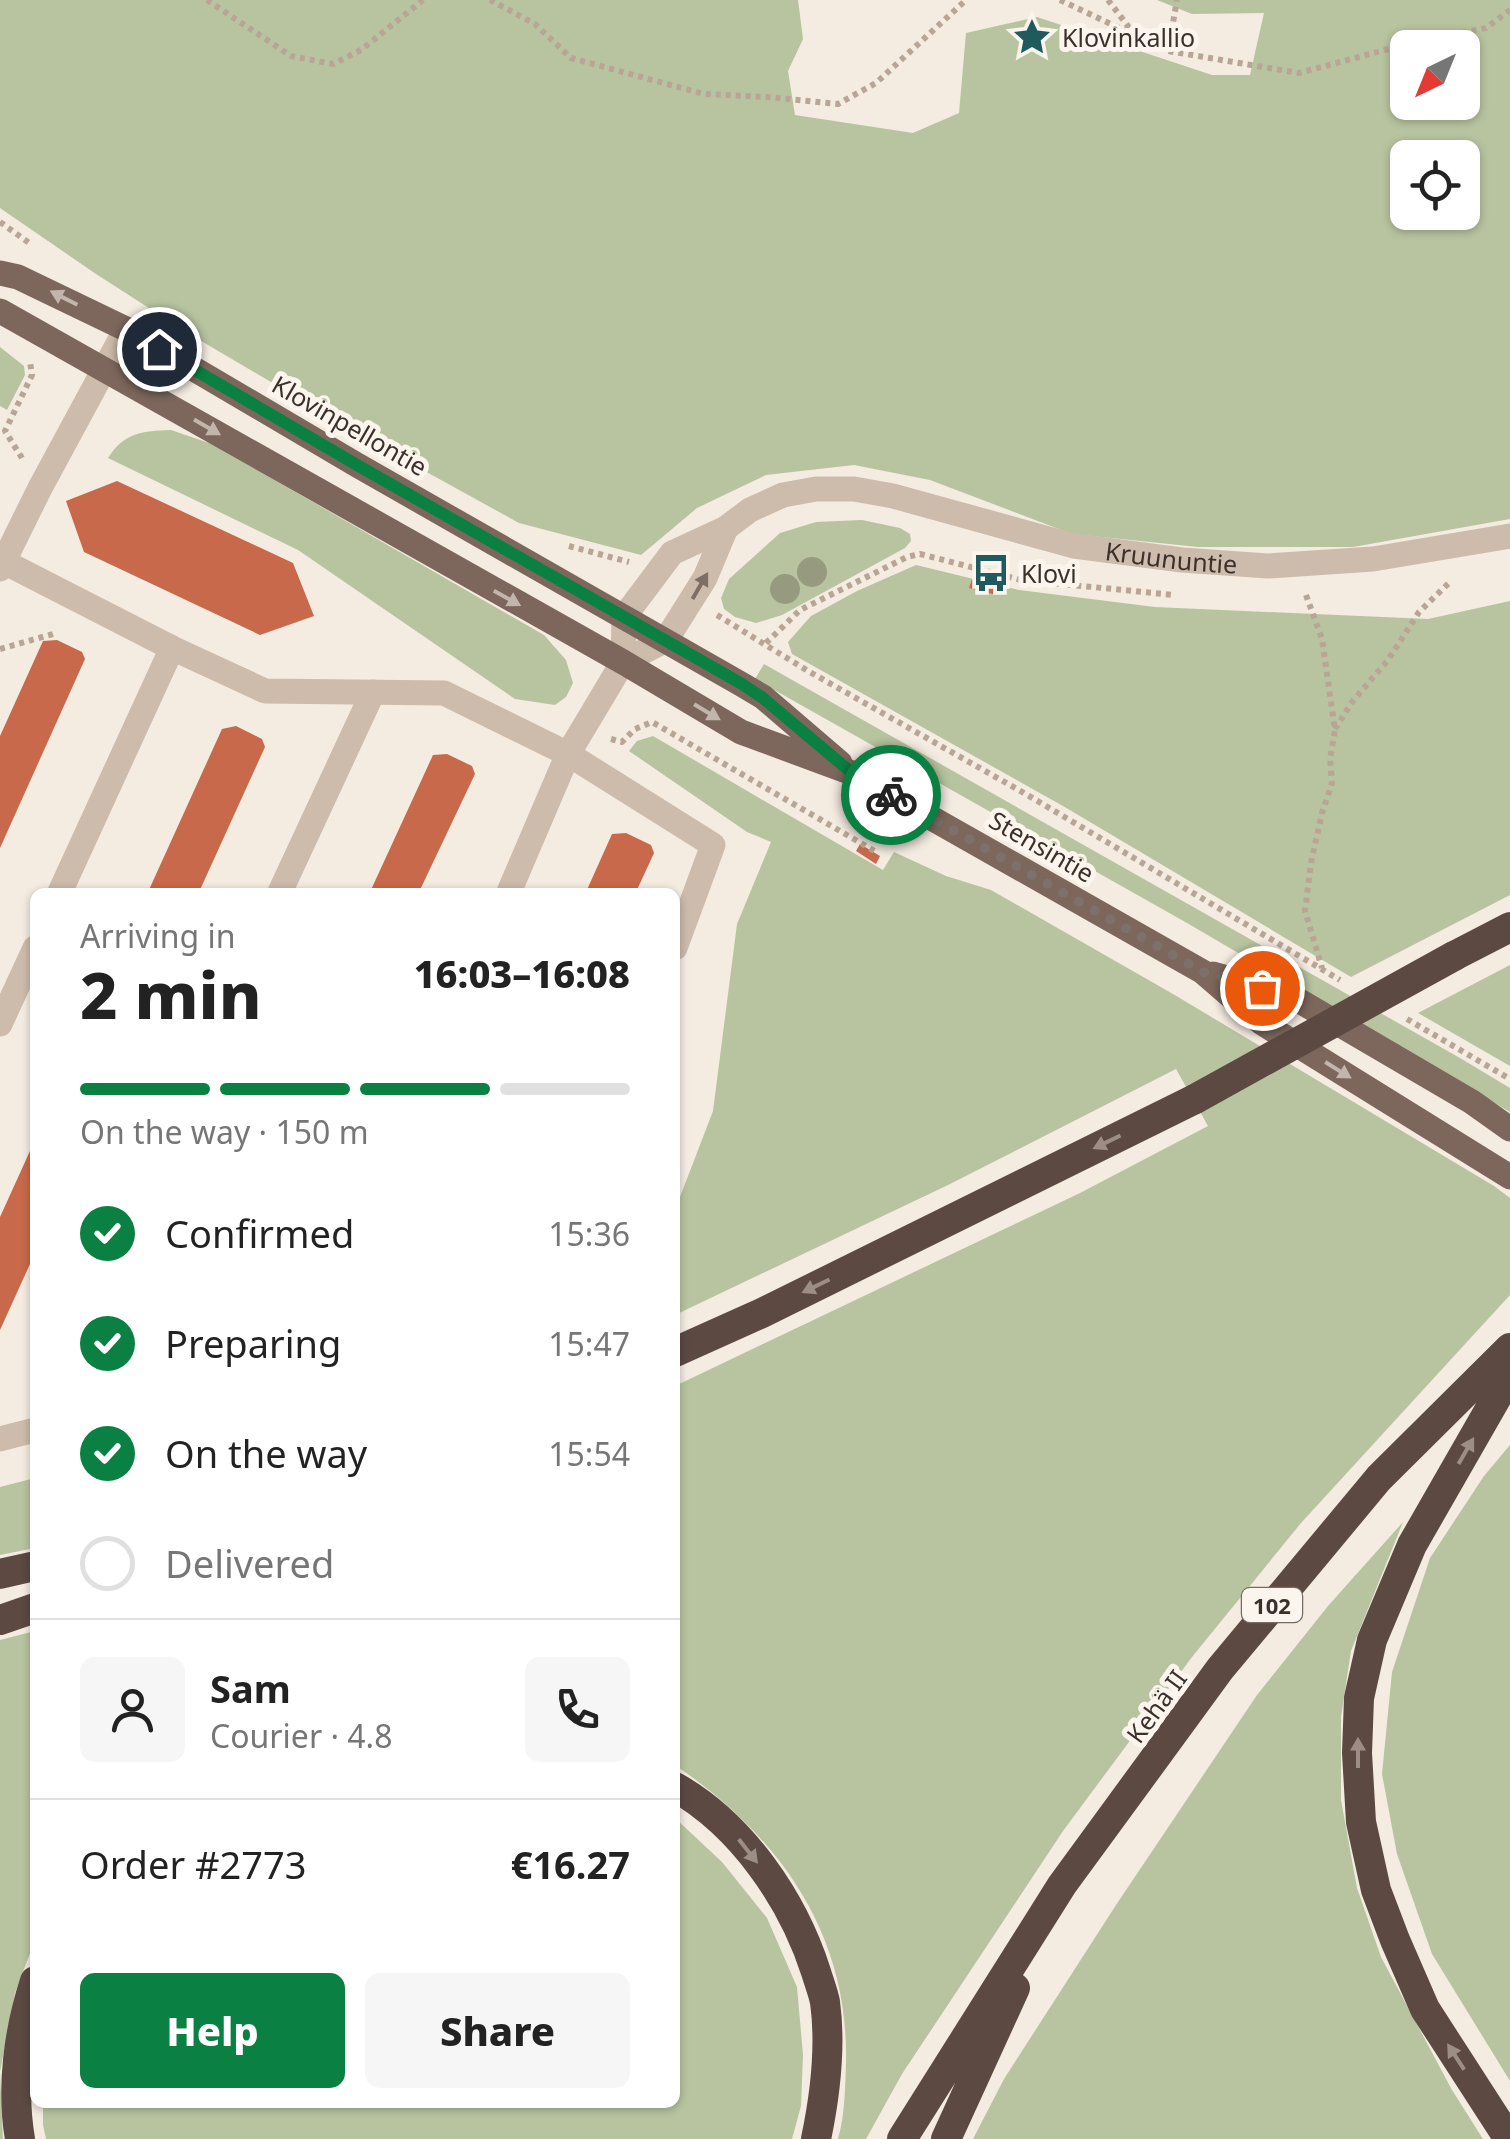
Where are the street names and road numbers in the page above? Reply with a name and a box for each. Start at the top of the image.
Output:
street label: Klovinpellontie [266,367,434,483]
street label: Kruununtie [1103,533,1239,581]
street label: Stensintie [983,802,1101,890]
road number: 102 [1242,1588,1302,1622]
street label: Kehä II [1118,1663,1194,1749]

